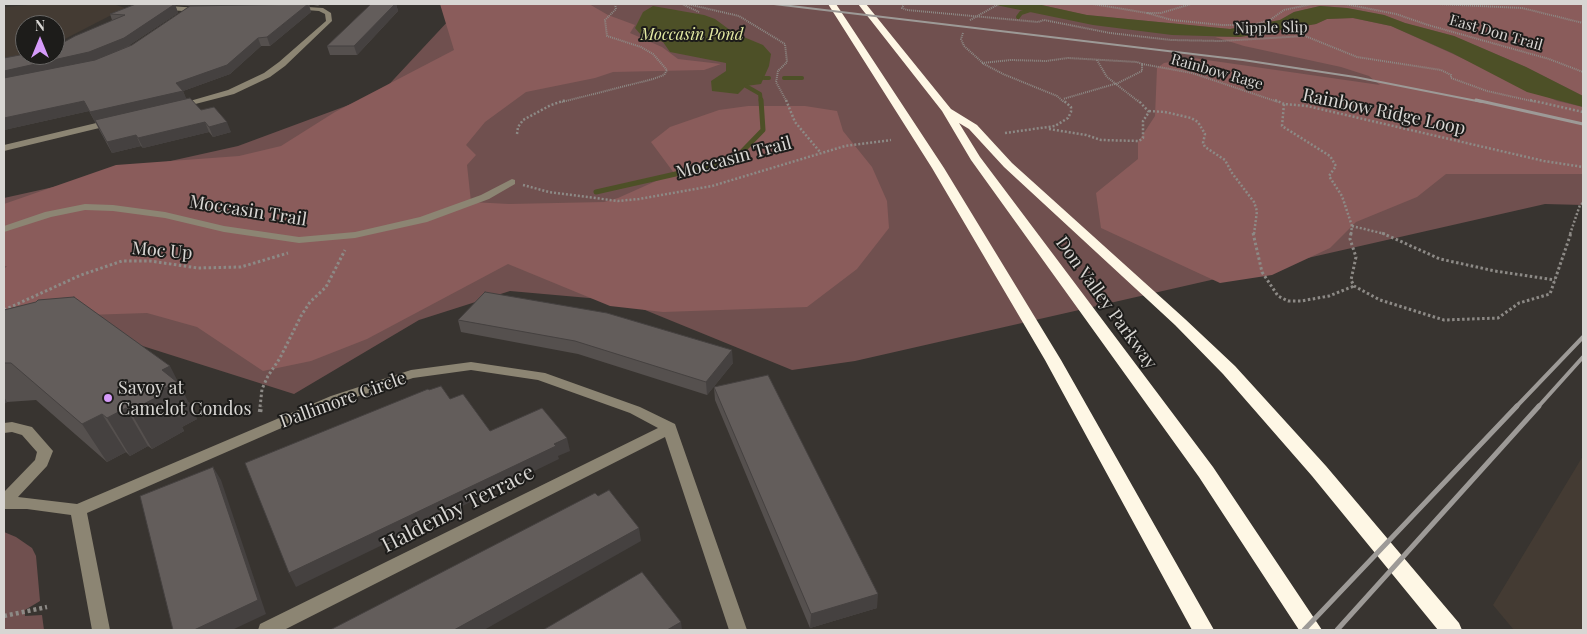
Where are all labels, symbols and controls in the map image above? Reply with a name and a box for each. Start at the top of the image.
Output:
street label: East Don Trail [1447,11,1545,55]
north arrow [15,15,65,65]
text: N [35,16,45,35]
street label: Nipple Slip [1234,18,1308,38]
water label: Moccasin Pond [641,25,743,45]
street label: Rainbow Rage [1169,50,1265,94]
street label: Rainbow Ridge Loop [1301,84,1467,140]
street label: Moccasin Trail [674,132,794,184]
street label: Moccasin Trail [188,191,308,231]
street label: Don Valley Parkway [1051,233,1161,373]
street label: Moc Up [131,238,193,264]
street label: Dallimore Circle [277,367,409,433]
place label: Savoy at Camelot Condos [118,377,251,419]
marker: Savoy at Camelot Condos [102,392,114,404]
street label: Haldenby Terrace [378,460,538,558]

